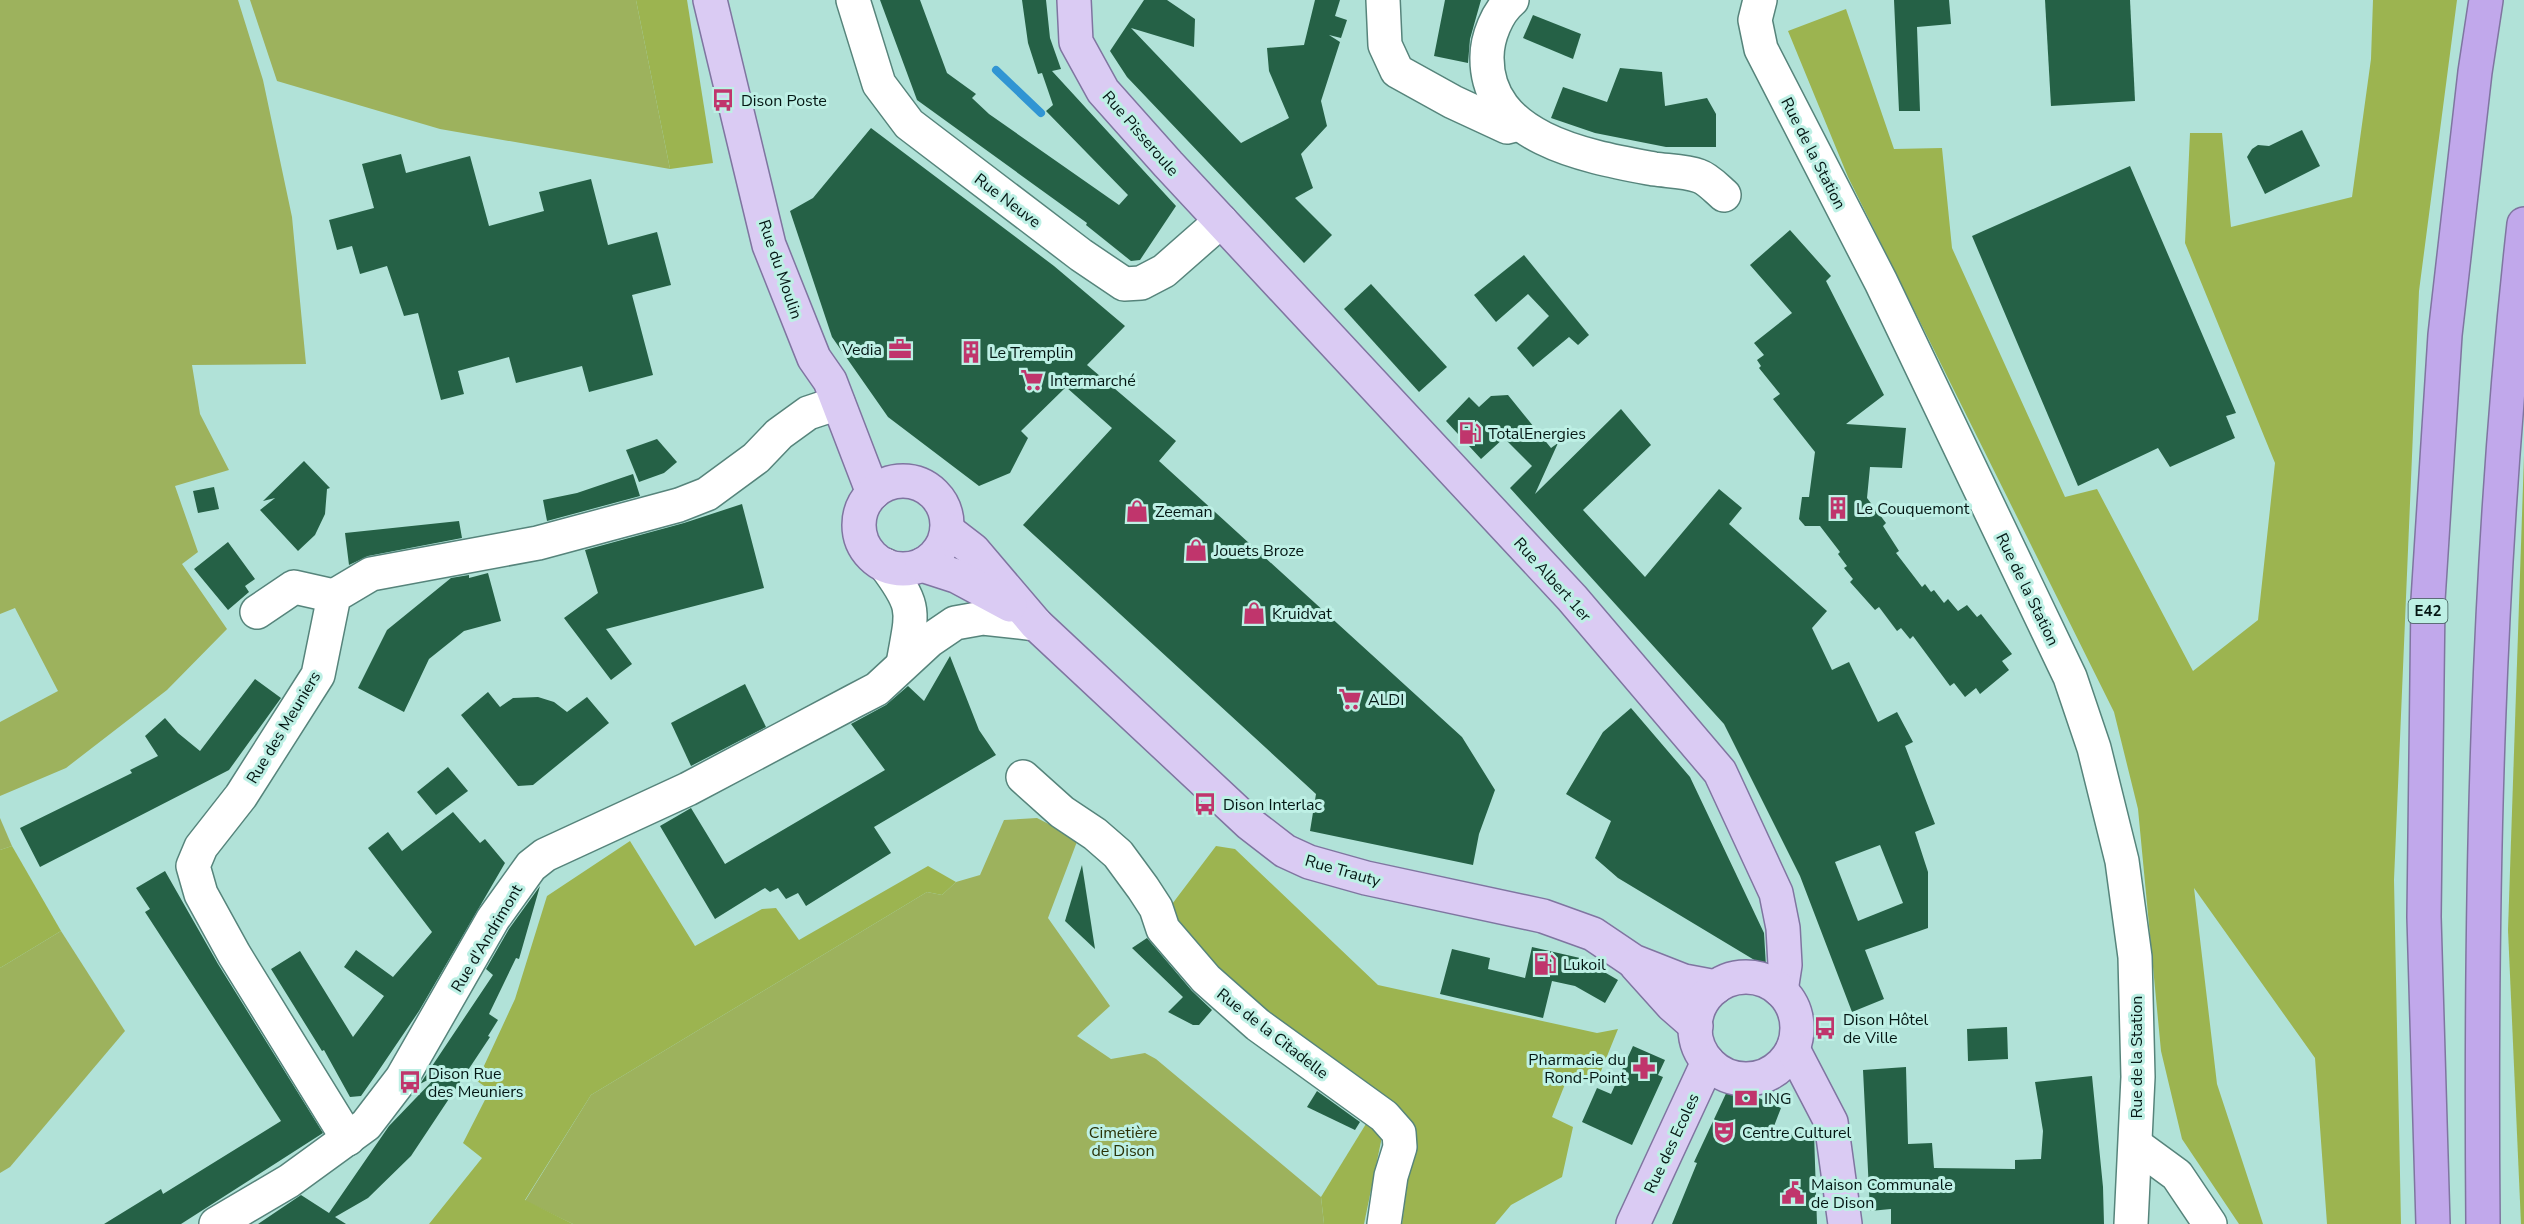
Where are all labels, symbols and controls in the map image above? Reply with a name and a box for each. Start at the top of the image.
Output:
street label: Rue Pisseroule [1097,86,1184,181]
bus stop icon: Dison Poste [710,87,736,113]
place label: Dison Poste [741,90,827,112]
street label: Rue de la Station [1775,94,1851,213]
street label: Rue Neuve [970,168,1045,233]
street label: Rue du Moulin [753,217,807,322]
office icon: Vedia [887,336,913,362]
place label: Vedia [841,339,882,361]
building icon: Le Tremplin [958,339,984,365]
place label: Le Tremplin [989,342,1073,364]
supermarket icon: Intermarché [1019,367,1045,393]
place label: Intermarché [1050,370,1136,392]
fuel station icon: TotalEnergies [1457,420,1483,446]
place label: TotalEnergies [1488,423,1586,445]
building icon: Le Couquemont [1825,495,1851,521]
shop icon: Zeeman [1124,498,1150,524]
place label: Le Couquemont [1856,498,1970,520]
place label: Zeeman [1155,501,1212,523]
street label: Rue de la Station [1990,529,2064,649]
street label: Rue Albert 1er [1509,533,1596,627]
shop icon: Jouets Broze [1183,537,1209,563]
place label: Jouets Broze [1213,540,1304,562]
road number: E42 [2408,599,2448,623]
shop icon: Kruidvat [1241,600,1267,626]
place label: Kruidvat [1272,603,1332,625]
street label: Rue des Meuniers [242,667,326,788]
supermarket icon: ALDI [1337,686,1363,712]
place label: ALDI [1368,689,1404,711]
bus stop icon: Dison Interlac [1192,791,1218,817]
place label: Dison Interlac [1223,794,1323,816]
street label: Rue Trauty [1302,850,1384,892]
street label: Rue d'Andrimont [446,880,528,996]
fuel station icon: Lukoil [1532,951,1558,977]
place label: Lukoil [1563,954,1606,976]
street label: Rue de la Citadelle [1212,983,1333,1084]
street label: Rue de la Station [2126,996,2148,1118]
place label: Dison Hôtel de Ville [1843,1009,1928,1049]
bus stop icon: Dison Hôtel de Ville [1812,1015,1838,1041]
place label: Pharmacie du Rond-Point [1528,1049,1626,1089]
pharmacy icon: Pharmacie du Rond-Point [1631,1055,1657,1081]
place label: Dison Rue des Meuniers [428,1063,523,1103]
bus stop icon: Dison Rue des Meuniers [397,1069,423,1095]
bank icon: ING [1733,1085,1759,1111]
place label: ING [1764,1088,1792,1110]
street label: Rue des Ecoles [1639,1090,1705,1197]
theatre icon: Centre Culturel [1711,1119,1737,1145]
park label: Cimetière de Dison [1089,1122,1157,1162]
place label: Centre Culturel [1742,1122,1852,1144]
place label: Maison Communale de Dison [1811,1174,1953,1214]
public building icon: Maison Communale de Dison [1780,1180,1806,1206]

